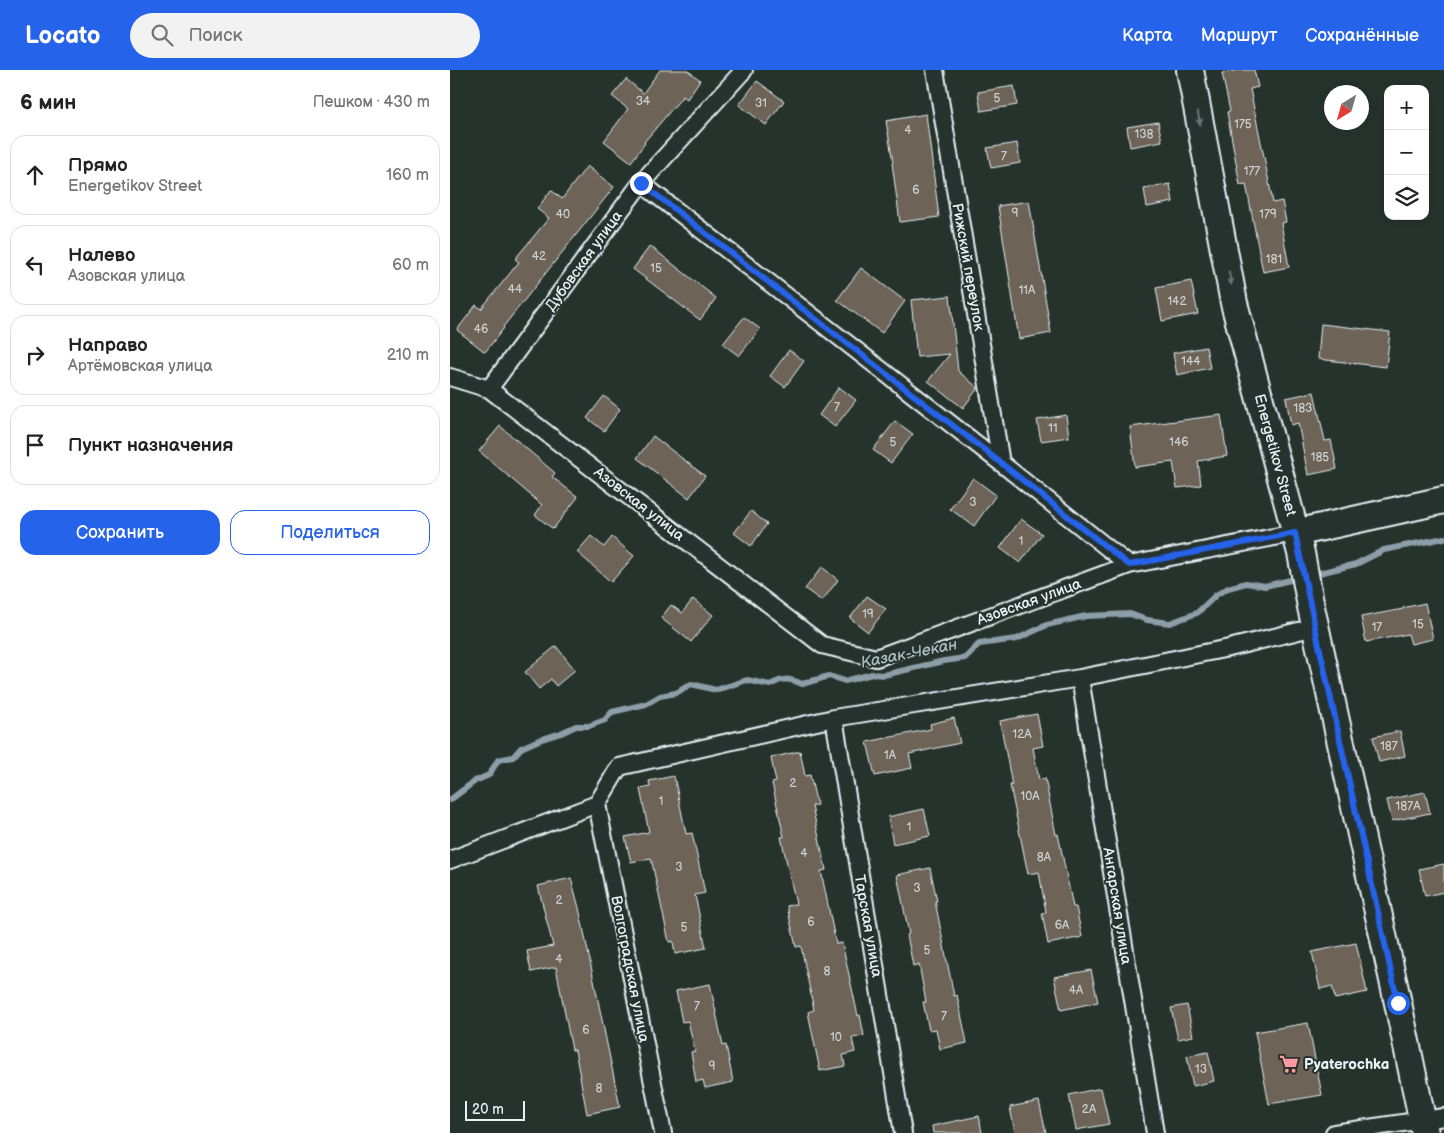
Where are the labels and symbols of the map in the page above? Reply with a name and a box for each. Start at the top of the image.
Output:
north arrow [1324,85,1369,130]
house number: 5 [994,91,1001,106]
house number: 34 [636,94,651,109]
house number: 31 [755,96,767,111]
one-way arrow [1195,110,1203,125]
house number: 175 [1234,117,1252,132]
house number: 4 [904,123,912,138]
house number: 138 [1134,127,1154,142]
house number: 7 [1001,149,1007,164]
house number: 177 [1244,164,1260,179]
route end [630,172,653,195]
house number: 6 [912,183,920,198]
street label: Рижский переулок [947,202,989,332]
house number: 9 [1012,206,1019,221]
street label: Дубовская улица [541,207,627,315]
house number: 40 [556,207,570,222]
house number: 179 [1259,207,1277,222]
house number: 42 [532,249,546,264]
house number: 181 [1266,252,1282,267]
house number: 15 [650,261,662,276]
one-way arrow [1226,270,1234,286]
house number: 44 [508,282,523,297]
house number: 11А [1019,283,1036,298]
house number: 142 [1167,294,1187,309]
house number: 46 [474,322,488,337]
house number: 144 [1181,354,1201,369]
street label: Energetikov Street [1250,392,1301,519]
house number: 7 [834,400,840,415]
house number: 183 [1293,401,1313,416]
house number: 11 [1048,421,1058,436]
house number: 5 [890,435,897,450]
house number: 146 [1169,435,1189,450]
house number: 185 [1311,450,1329,465]
street label: Азовская улица [589,462,688,545]
house number: 3 [969,495,977,510]
house number: 1 [1019,534,1023,549]
street label: Азовская улица [973,574,1084,630]
house number: 19 [862,607,874,622]
house number: 15 [1412,617,1424,632]
house number: 17 [1372,620,1382,635]
water label: Казак-Чекан [859,635,959,673]
house number: 12А [1013,727,1032,742]
house number: 187 [1380,739,1398,754]
house number: 1А [884,748,897,763]
house number: 2 [789,776,797,791]
house number: 10А [1021,789,1040,804]
house number: 1 [659,794,663,809]
house number: 187А [1396,799,1421,814]
house number: 1 [907,820,911,835]
street label: Ангарская улица [1098,845,1136,966]
house number: 4 [800,846,808,861]
house number: 8А [1037,850,1052,865]
house number: 3 [675,860,683,875]
street label: Тарская улица [850,873,886,979]
house number: 3 [913,881,921,896]
house number: 2 [555,893,563,908]
street label: Волгоградская улица [606,894,654,1044]
house number: 6 [807,915,815,930]
house number: 6А [1055,918,1070,933]
house number: 5 [681,920,688,935]
house number: 5 [924,943,931,958]
house number: 4 [555,952,563,967]
house number: 8 [824,964,831,979]
house number: 4А [1069,983,1084,998]
route start [1387,992,1410,1015]
house number: 7 [694,999,700,1014]
house number: 7 [941,1009,947,1024]
house number: 6 [582,1023,590,1038]
house number: 10 [830,1030,842,1045]
supermarket icon: Pyaterochka [1278,1053,1300,1075]
place label: Pyaterochka [1304,1055,1389,1074]
house number: 9 [709,1059,716,1074]
house number: 13 [1195,1062,1207,1077]
house number: 8 [596,1081,603,1096]
scale bar [465,1098,525,1121]
house number: 2А [1082,1102,1097,1117]

